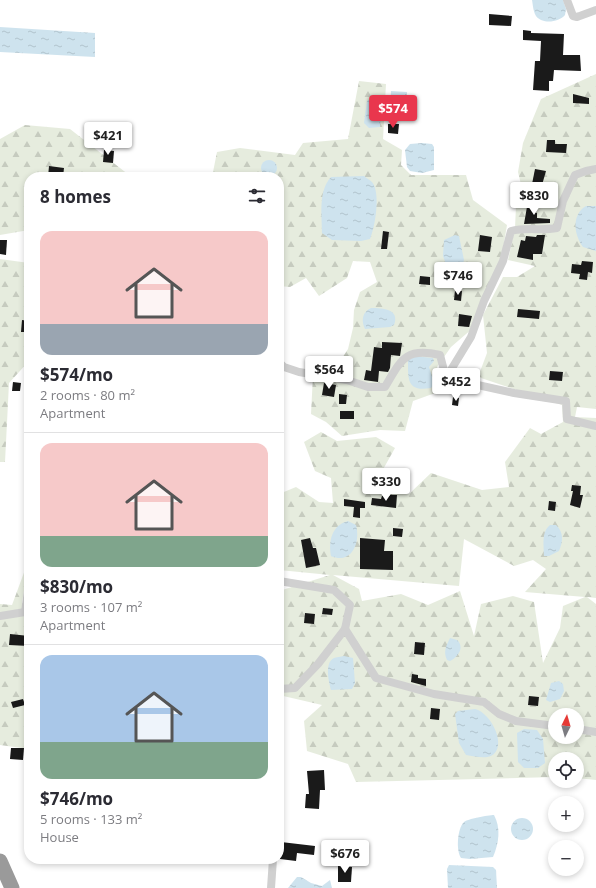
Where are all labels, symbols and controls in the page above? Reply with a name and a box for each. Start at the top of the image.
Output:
pin: $574 [369,95,417,129]
text: $574 [378,99,408,117]
pin: $421 [84,122,132,156]
text: $421 [93,126,123,144]
pin: $830 [510,182,558,216]
text: 8 homes [40,185,111,208]
icon: filters [246,185,268,207]
text: $830 [519,186,549,204]
icon: home [118,257,190,329]
pin: $746 [434,262,482,296]
text: $746 [443,266,473,284]
pin: $564 [305,356,353,390]
text: $564 [314,360,344,378]
text: $574/mo [40,363,113,386]
pin: $452 [432,368,480,402]
text: $452 [441,372,471,390]
text: 2 rooms · 80 m² [40,386,135,404]
text: Apartment [40,404,105,422]
pin: $330 [362,468,410,502]
icon: home [118,469,190,541]
text: $330 [371,472,401,490]
text: $830/mo [40,575,113,598]
text: 3 rooms · 107 m² [40,598,142,616]
text: Apartment [40,616,105,634]
icon: home [118,681,190,753]
north arrow [548,708,584,744]
map controls [548,708,584,876]
button: locate [548,752,584,788]
text: $746/mo [40,787,113,810]
button: + [548,796,584,832]
text: 5 rooms · 133 m² [40,810,142,828]
text: House [40,828,79,846]
pin: $676 [321,840,369,874]
button: − [548,840,584,876]
text: $676 [330,844,360,862]

